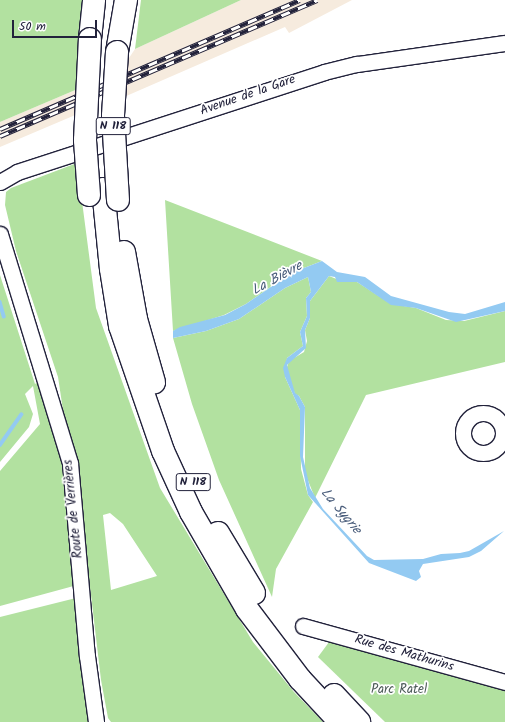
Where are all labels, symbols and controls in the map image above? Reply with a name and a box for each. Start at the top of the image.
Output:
scale bar [14,12,99,38]
text: 50 m [19,17,46,36]
street label: Avenue de la Gare [198,72,298,120]
road number: N 118 [95,116,131,136]
water label: La Bièvre [249,257,305,299]
street label: Route de Verrières [61,459,87,559]
road number: N 118 [175,472,211,492]
water label: La Sygrie [317,485,365,537]
street label: Rue des Mathurins [353,632,455,676]
park label: Parc Ratel [371,682,427,698]

